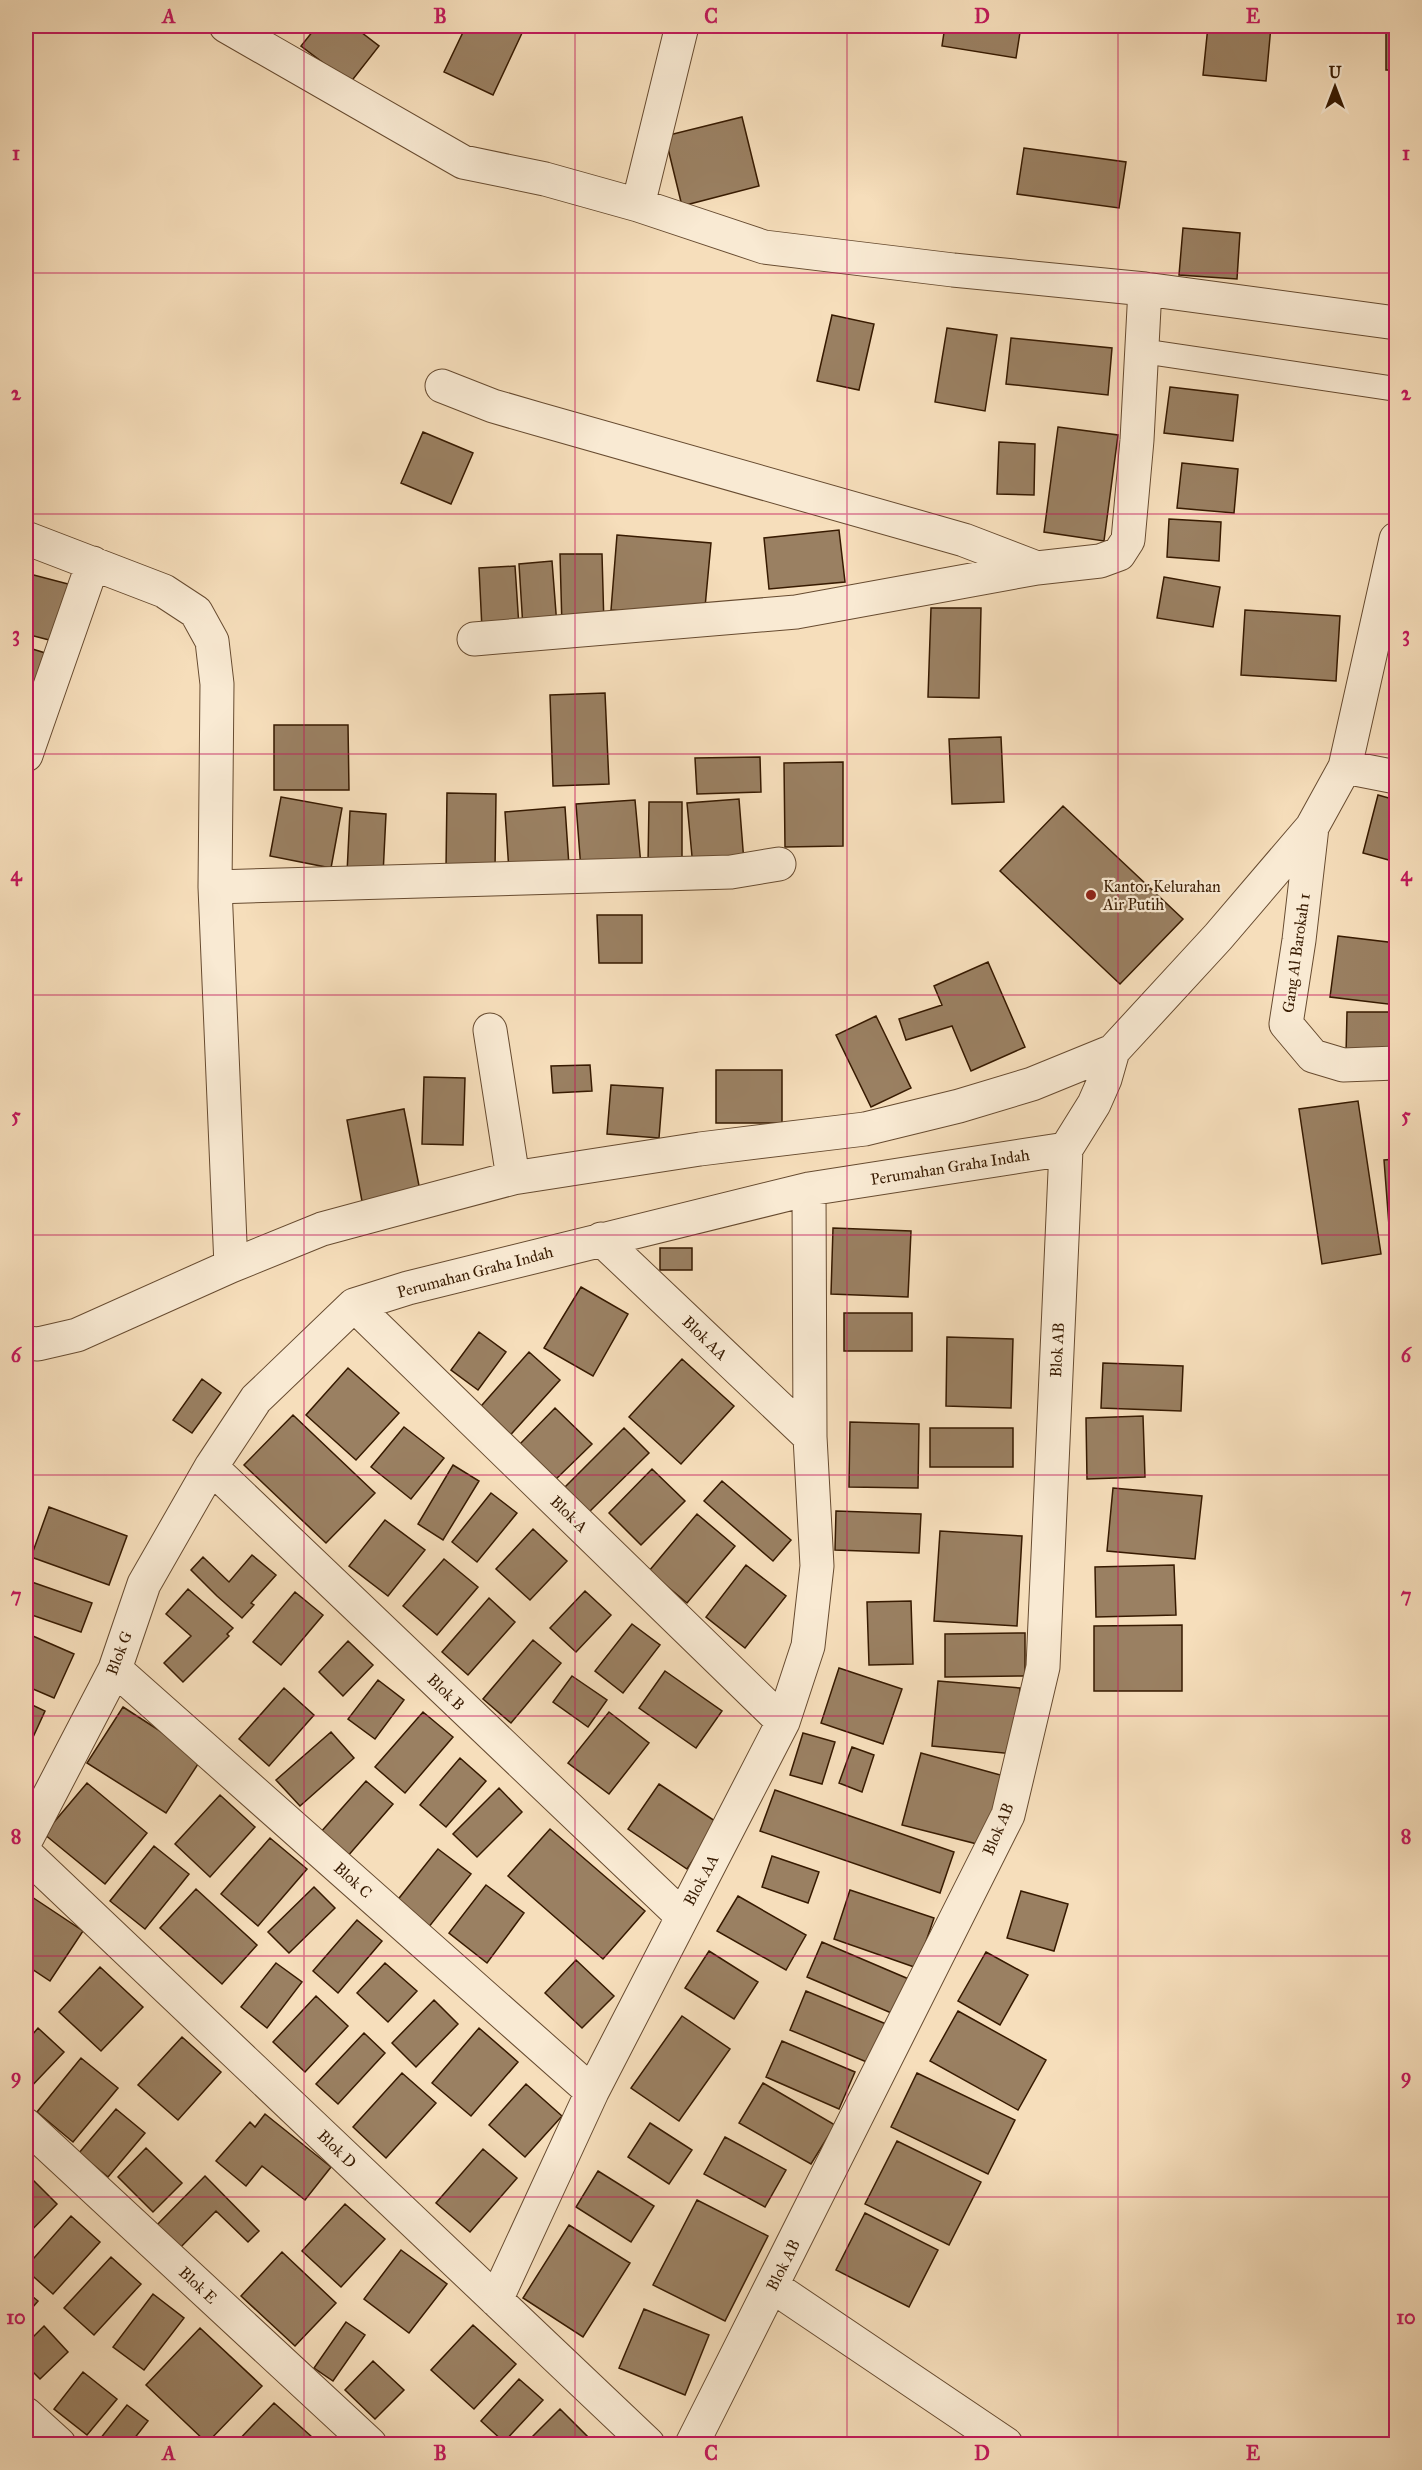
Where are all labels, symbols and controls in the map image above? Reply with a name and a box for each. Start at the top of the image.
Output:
text: A [160,4,176,28]
text: B [433,4,447,28]
text: C [704,4,718,28]
text: D [974,4,990,28]
text: E [1246,4,1261,28]
north arrow [1305,57,1365,117]
text: U [1329,63,1342,82]
text: 1 [12,141,20,165]
text: 1 [1402,141,1410,165]
text: 2 [11,381,22,405]
text: 2 [1401,381,1412,405]
text: 3 [12,622,20,647]
text: 3 [1402,622,1410,647]
text: 4 [10,862,22,887]
text: 4 [1400,862,1412,887]
place label: Kantor Kelurahan Air Putih [1102,877,1221,914]
marker: Kantor Kelurahan Air Putih [1084,888,1098,902]
street label: Gang Al Barokah 1 [1278,892,1315,1014]
text: 5 [11,1103,21,1127]
text: 5 [1401,1103,1411,1127]
street label: Perumahan Graha Indah [869,1145,1031,1189]
street label: Perumahan Graha Indah [395,1242,555,1302]
street label: Blok AA [678,1312,732,1364]
street label: Blok AB [1046,1322,1068,1378]
text: 6 [11,1343,23,1367]
text: 6 [1401,1343,1413,1367]
street label: Blok A [546,1492,592,1536]
text: 7 [11,1583,22,1607]
text: 7 [1401,1583,1412,1607]
street label: Blok G [102,1628,136,1678]
street label: Blok B [423,1670,469,1714]
street label: Blok AB [978,1800,1018,1858]
text: 8 [11,1824,21,1848]
text: 8 [1401,1824,1411,1848]
street label: Blok AA [680,1851,722,1909]
street label: Blok C [330,1858,376,1902]
text: 9 [11,2064,21,2089]
text: 9 [1401,2064,1411,2089]
street label: Blok D [314,2126,360,2172]
street label: Blok AB [762,2236,804,2294]
street label: Blok E [175,2263,221,2307]
text: 10 [6,2305,26,2329]
text: 10 [1396,2305,1416,2329]
text: A [160,2441,176,2465]
text: B [433,2441,447,2465]
text: C [704,2441,718,2465]
text: D [974,2441,990,2465]
text: E [1246,2441,1261,2465]

